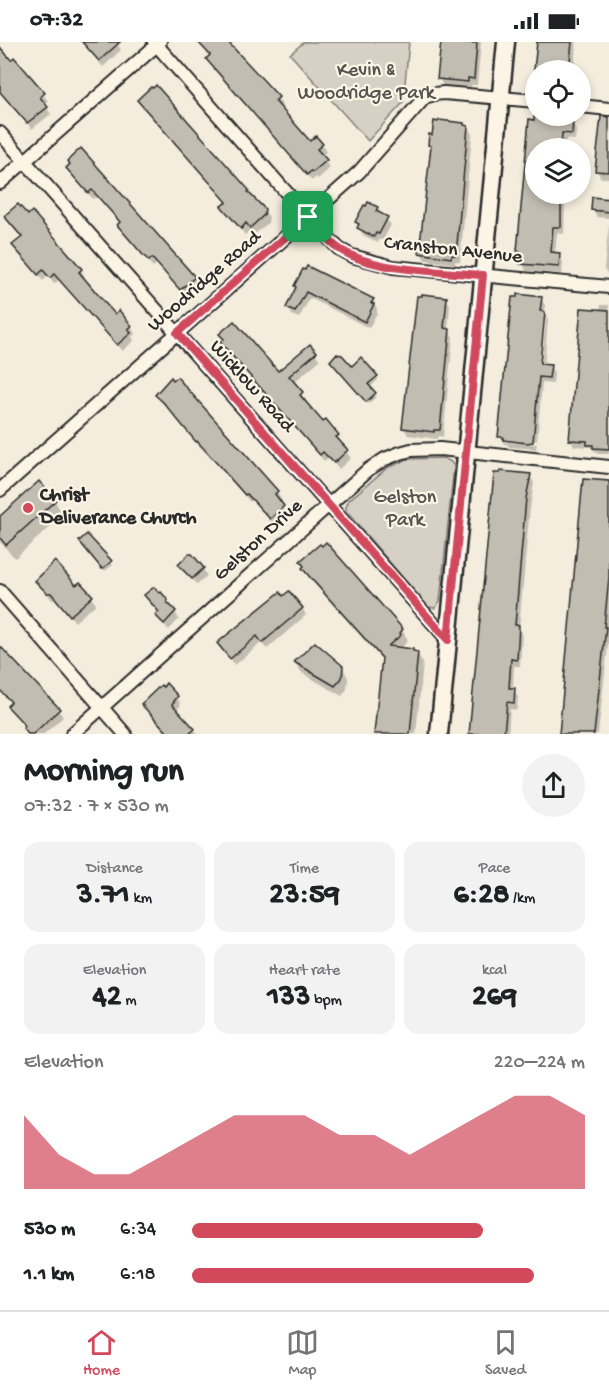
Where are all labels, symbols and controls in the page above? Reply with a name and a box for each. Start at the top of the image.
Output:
text: 07:32 [30,8,83,34]
park label: Kevin & Woodridge Park [297,60,437,106]
map controls [525,60,591,204]
button: locate [525,60,591,126]
button: layers [525,138,591,204]
pin [282,191,333,242]
icon: arrive [291,200,324,233]
street label: Woodridge Road [144,225,268,338]
street label: Cranston Avenue [383,232,524,270]
street label: Wicklow Road [204,336,300,439]
place label: Christ Deliverance Church [38,485,197,531]
park label: Gelston Park [374,487,437,533]
street label: Gelston Drive [210,495,308,587]
marker: Christ Deliverance Church [21,501,35,515]
text: Morning run [24,754,184,792]
button: share [522,754,585,817]
text: 07:32 · 7 × 530 m [24,796,169,819]
text: Distance [86,860,143,879]
text: Time [290,860,319,879]
text: Pace [479,860,510,879]
text: 3.71 [77,879,130,914]
text: 23:59 [269,879,340,914]
text: 6:28 [454,879,509,914]
text: km [130,890,152,909]
text: /km [509,890,535,909]
text: Elevation [83,962,146,981]
text: Heart rate [269,962,340,981]
text: kcal [482,962,507,981]
text: 42 [92,981,121,1016]
text: 133 [267,981,310,1016]
text: 269 [472,981,517,1016]
text: m [121,992,137,1011]
text: bpm [310,992,342,1011]
text: Elevation [24,1052,104,1075]
text: 220–224 m [494,1052,585,1075]
text: 530 m [24,1219,75,1242]
text: 6:34 [120,1219,156,1242]
text: 1.1 km [24,1264,74,1287]
text: 6:18 [120,1264,155,1287]
tab: Home [83,1326,120,1381]
tab: Map [286,1326,319,1381]
tab: Saved [485,1326,526,1381]

